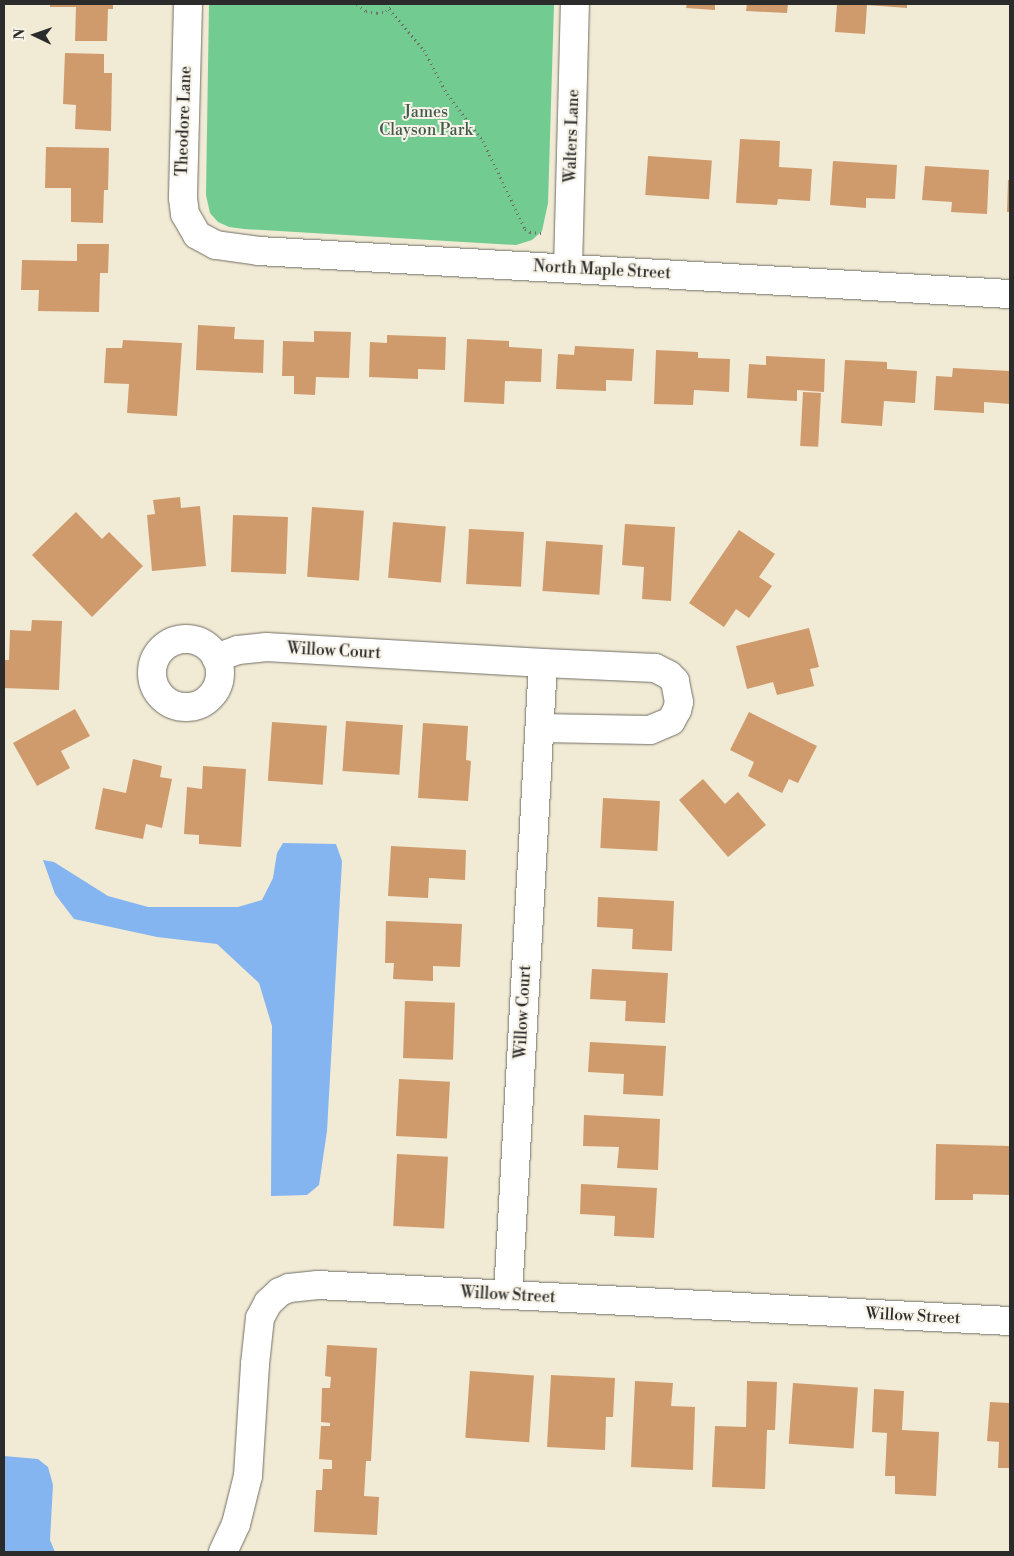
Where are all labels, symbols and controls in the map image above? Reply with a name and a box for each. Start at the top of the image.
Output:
north arrow [10,10,60,60]
text: N [11,28,29,40]
street label: Theodore Lane [172,66,196,176]
street label: Walters Lane [561,89,583,183]
park label: James Clayson Park [379,102,473,140]
street label: North Maple Street [533,257,671,283]
street label: Willow Court [287,639,381,663]
street label: Willow Court [511,965,535,1059]
street label: Willow Street [460,1283,556,1307]
street label: Willow Street [865,1304,961,1328]

